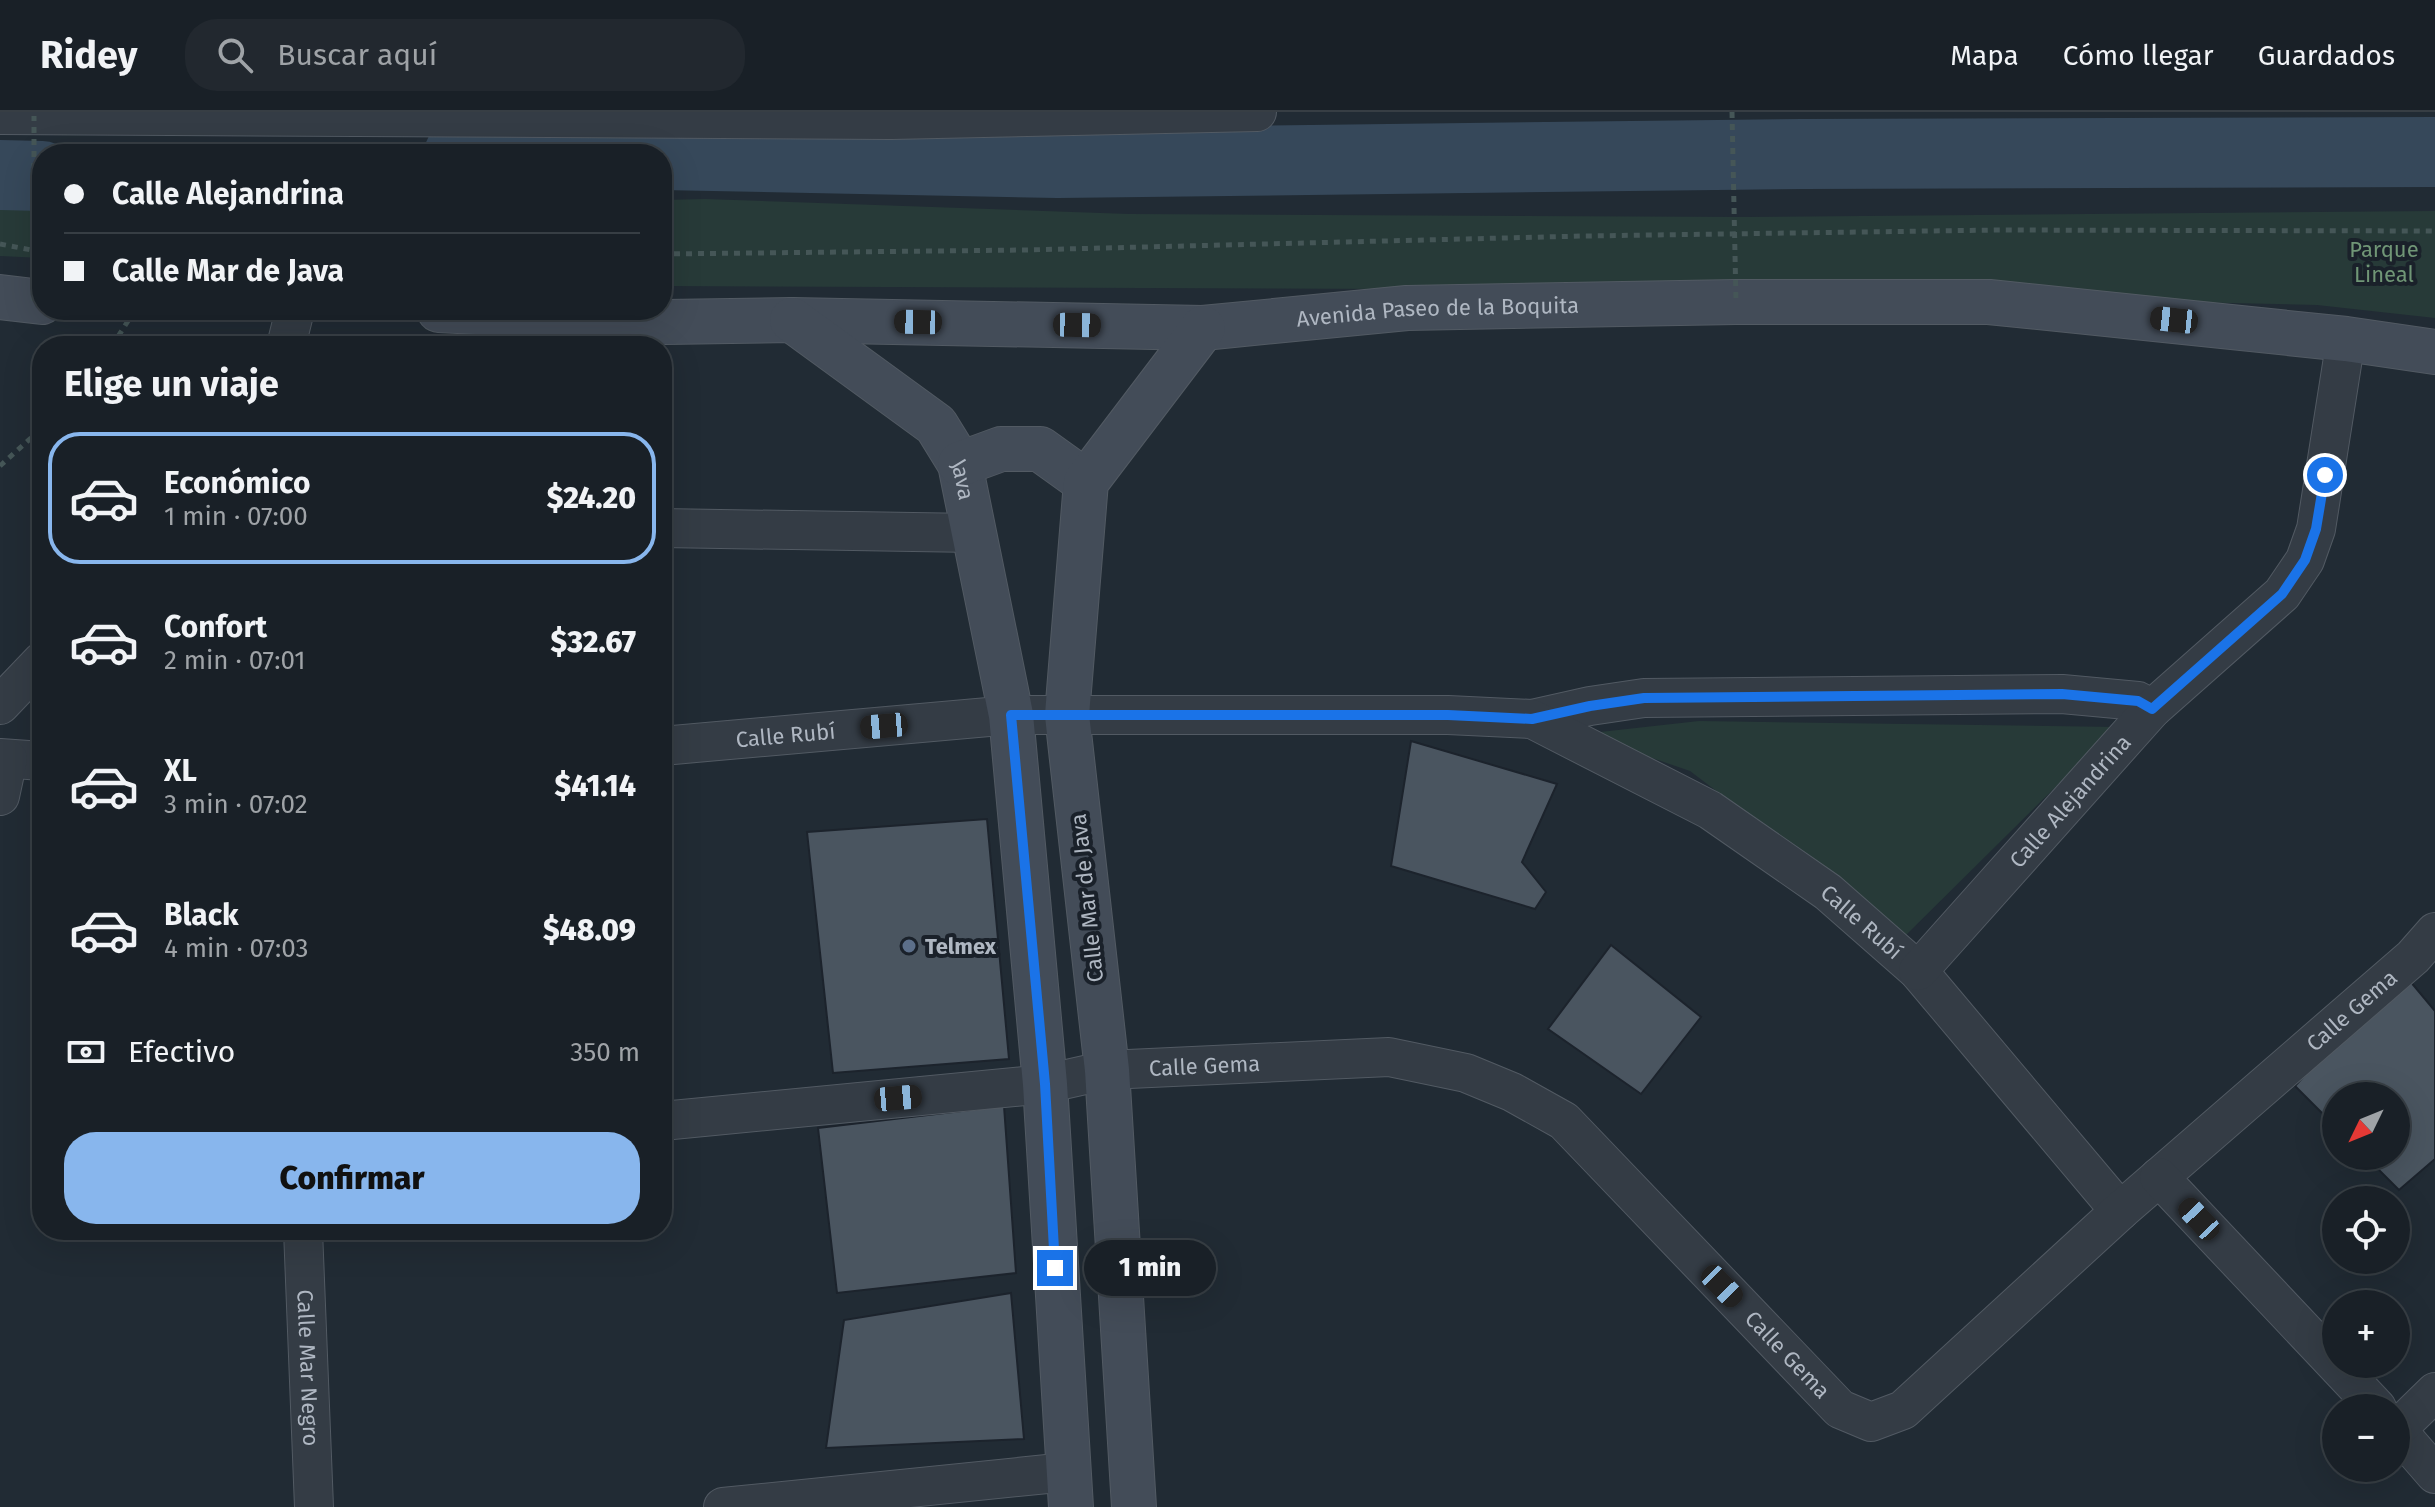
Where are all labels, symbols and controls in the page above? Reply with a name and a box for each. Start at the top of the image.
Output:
search box [185,19,745,91]
text: Ridey [40,32,137,78]
icon: search [213,33,257,77]
text: Buscar aquí [277,37,437,73]
text: Mapa [1950,39,2019,72]
text: Cómo llegar [2063,39,2214,72]
text: Guardados [2258,39,2395,72]
text: Calle Alejandrina [112,176,344,212]
park label: Parque Lineal [2349,236,2419,288]
text: Calle Mar de Java [112,253,344,289]
street label: Avenida Paseo de la Boquita [1295,291,1579,332]
car [2149,306,2199,334]
car [894,310,942,334]
car [1053,313,1101,337]
text: Elige un viaje [64,362,279,406]
street label: Java [946,453,980,502]
route start [2307,457,2343,493]
icon: car [68,462,140,534]
text: Económico [164,465,310,501]
text: $24.20 [547,480,636,516]
text: 1 min · 07:00 [164,501,308,532]
icon: car [68,606,140,678]
text: Confort [164,609,267,645]
text: $32.67 [551,624,636,660]
text: 2 min · 07:01 [164,645,306,676]
car [859,712,909,740]
street label: Calle Rubí [735,717,836,753]
street label: Calle Alejandrina [2003,729,2136,873]
icon: car [68,750,140,822]
text: XL [164,753,197,789]
text: $41.14 [555,768,636,804]
text: 3 min · 07:02 [164,789,308,820]
street label: Calle Mar de Java [1065,812,1109,984]
street label: Calle Rubí [1815,879,1908,965]
icon: car [68,894,140,966]
text: Black [164,897,239,933]
text: $48.09 [543,912,636,948]
text: 4 min · 07:03 [164,933,309,964]
place label: Telmex [925,933,997,960]
marker: Telmex [900,937,918,955]
street label: Calle Gema [2301,964,2402,1057]
icon: cash [64,1030,108,1074]
text: Efectivo [128,1034,235,1070]
text: 350 m [570,1037,640,1068]
street label: Calle Gema [1148,1049,1261,1082]
north arrow [2322,1082,2410,1170]
map controls [2322,1082,2410,1482]
car [873,1084,923,1112]
button: Confirmar [64,1132,640,1224]
button: locate [2322,1186,2410,1274]
car [2174,1193,2224,1245]
callout: 1 min [1083,1240,1215,1296]
route end [1037,1250,1073,1286]
text: 1 min [1119,1252,1181,1283]
car [1697,1260,1747,1312]
street label: Calle Mar Negro [292,1289,325,1447]
button: + [2322,1290,2410,1378]
street label: Calle Gema [1740,1305,1836,1404]
button: − [2322,1394,2410,1482]

